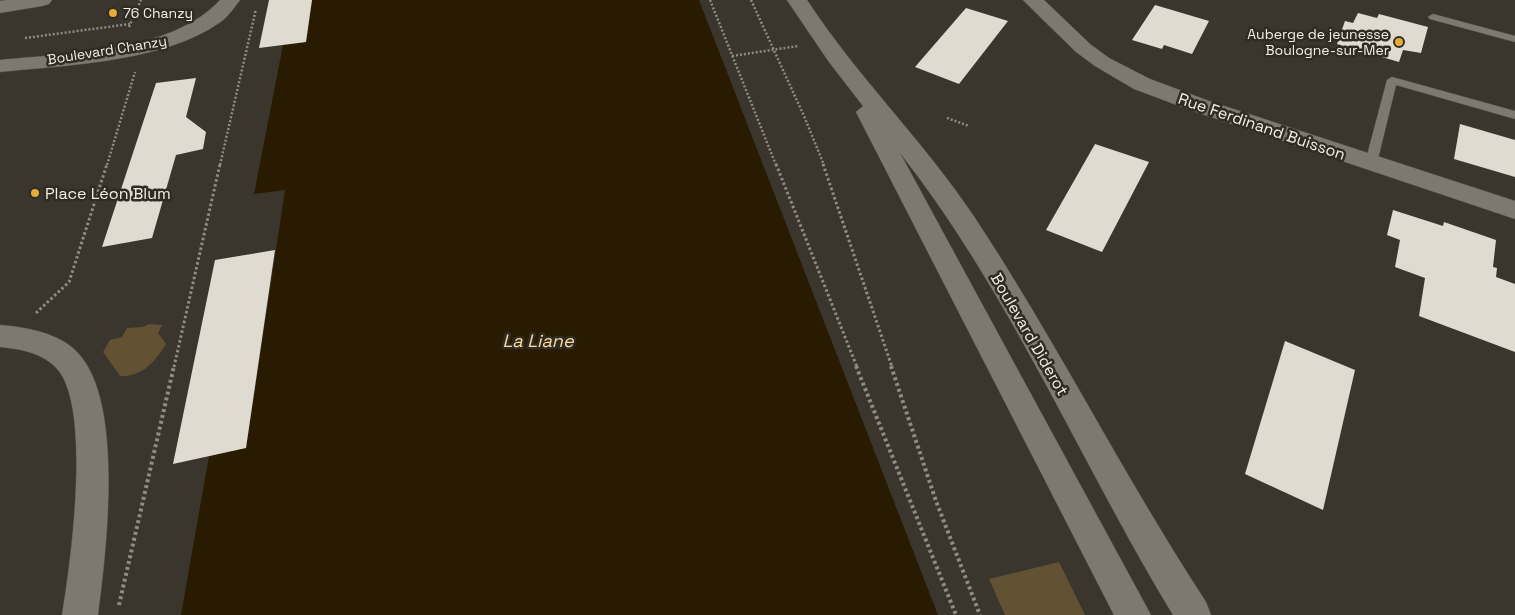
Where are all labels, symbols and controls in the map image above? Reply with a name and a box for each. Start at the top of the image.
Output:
place label: 76 Chanzy [123,4,193,22]
marker: 76 Chanzy [107,7,119,19]
place label: Auberge de jeunesse Boulogne-sur-Mer [1247,25,1389,59]
street label: Boulevard Chanzy [46,32,168,68]
marker: Auberge de jeunesse Boulogne-sur-Mer [1393,36,1405,48]
street label: Rue Ferdinand Buisson [1175,88,1348,165]
place label: Place Léon Blum [45,183,171,204]
marker: Place Léon Blum [29,187,41,199]
street label: Boulevard Diderot [986,269,1073,399]
water label: La Liane [502,329,575,352]

